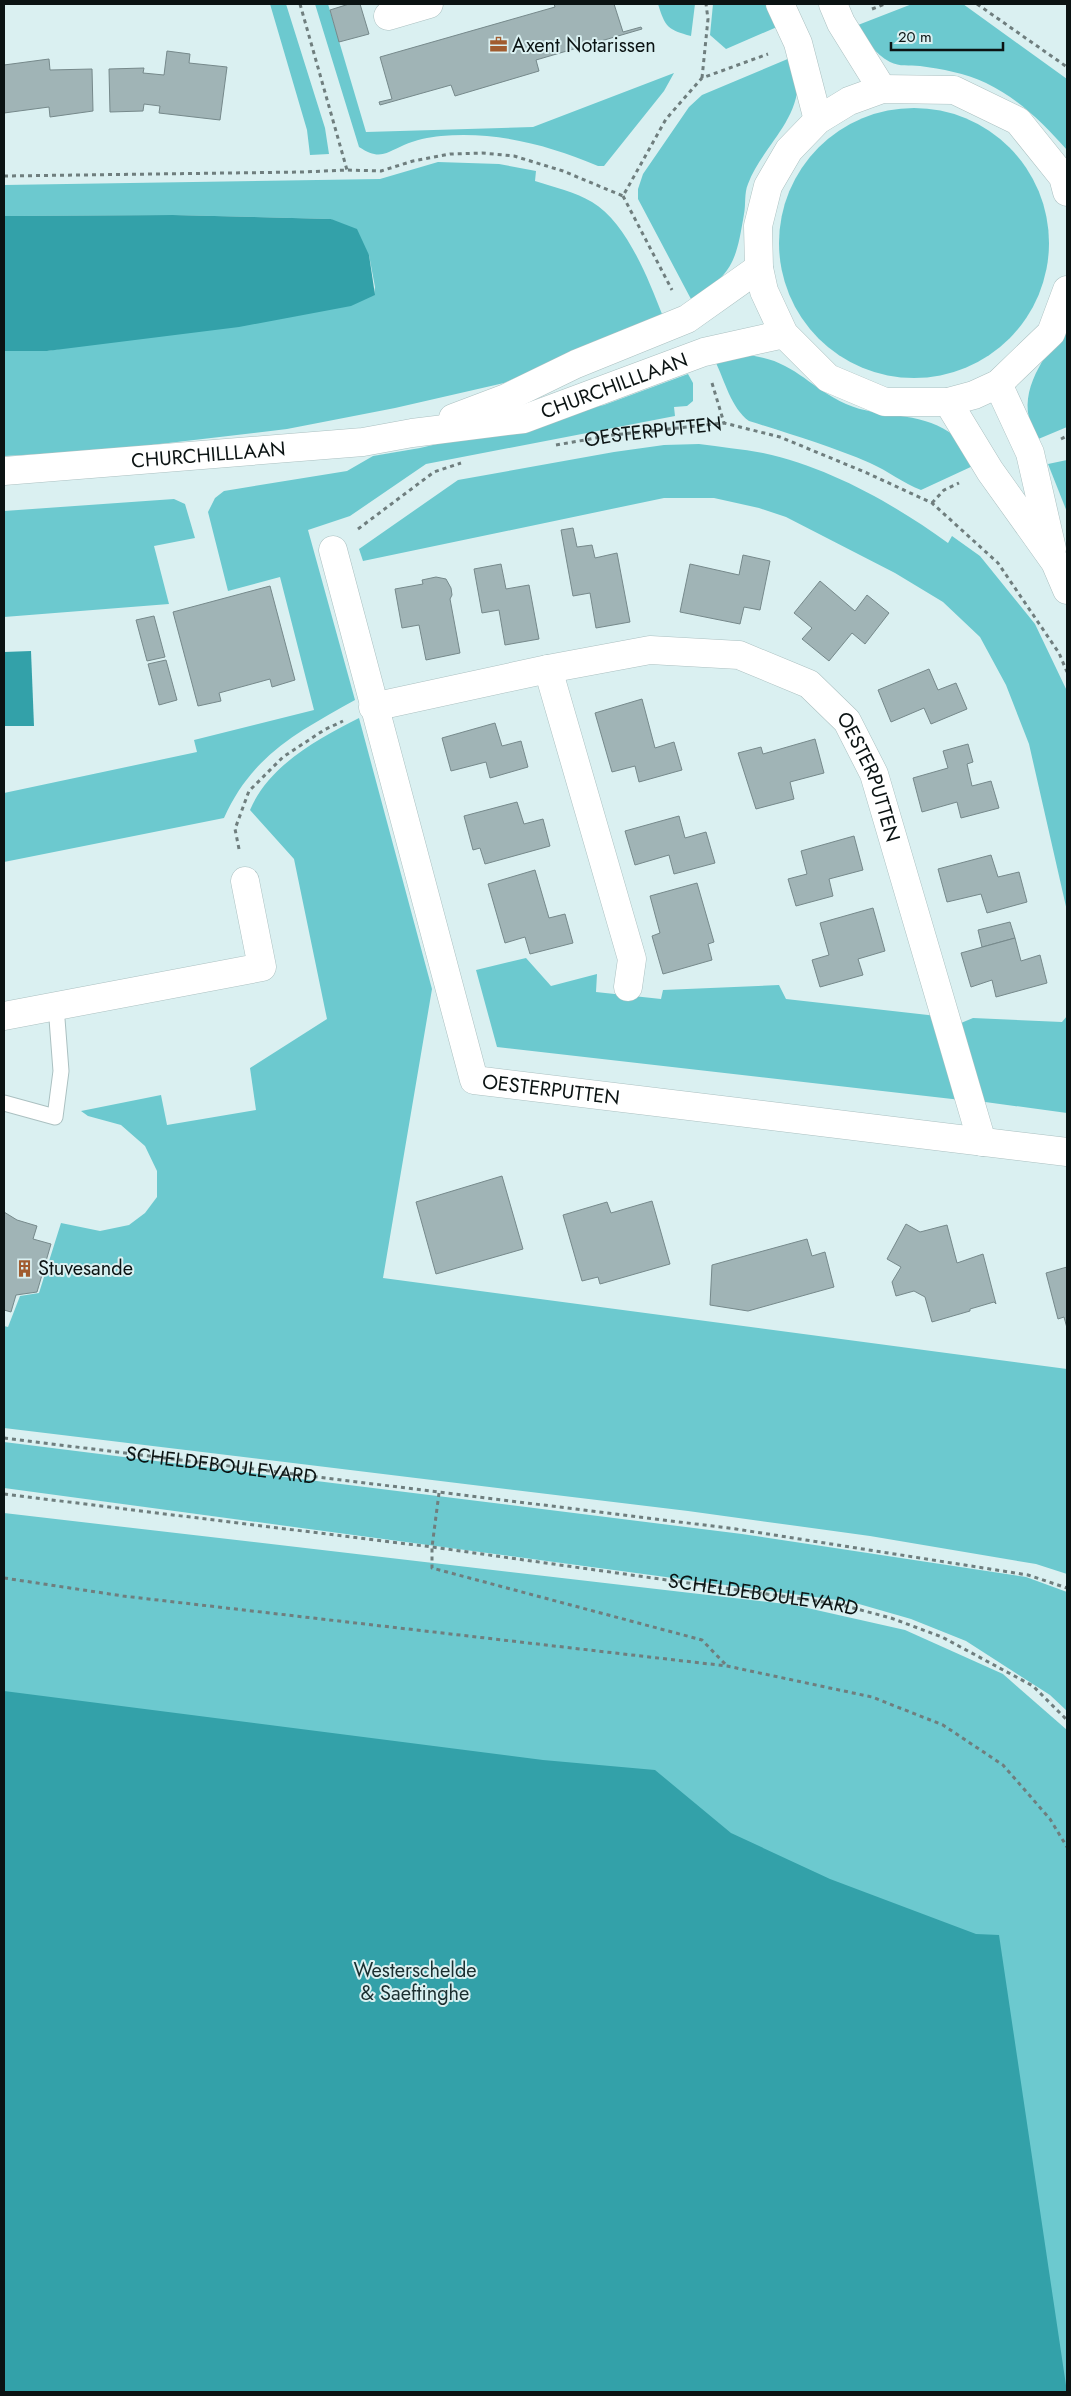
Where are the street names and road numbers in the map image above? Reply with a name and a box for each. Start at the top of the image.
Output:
street label: CHURCHILLLAAN [537,345,692,427]
street label: OESTERPUTTEN [582,409,723,455]
street label: CHURCHILLLAAN [130,434,287,476]
street label: OESTERPUTTEN [830,705,907,845]
street label: OESTERPUTTEN [480,1067,621,1113]
street label: SCHELDEBOULEVARD [124,1439,318,1492]
street label: SCHELDEBOULEVARD [666,1566,862,1624]

